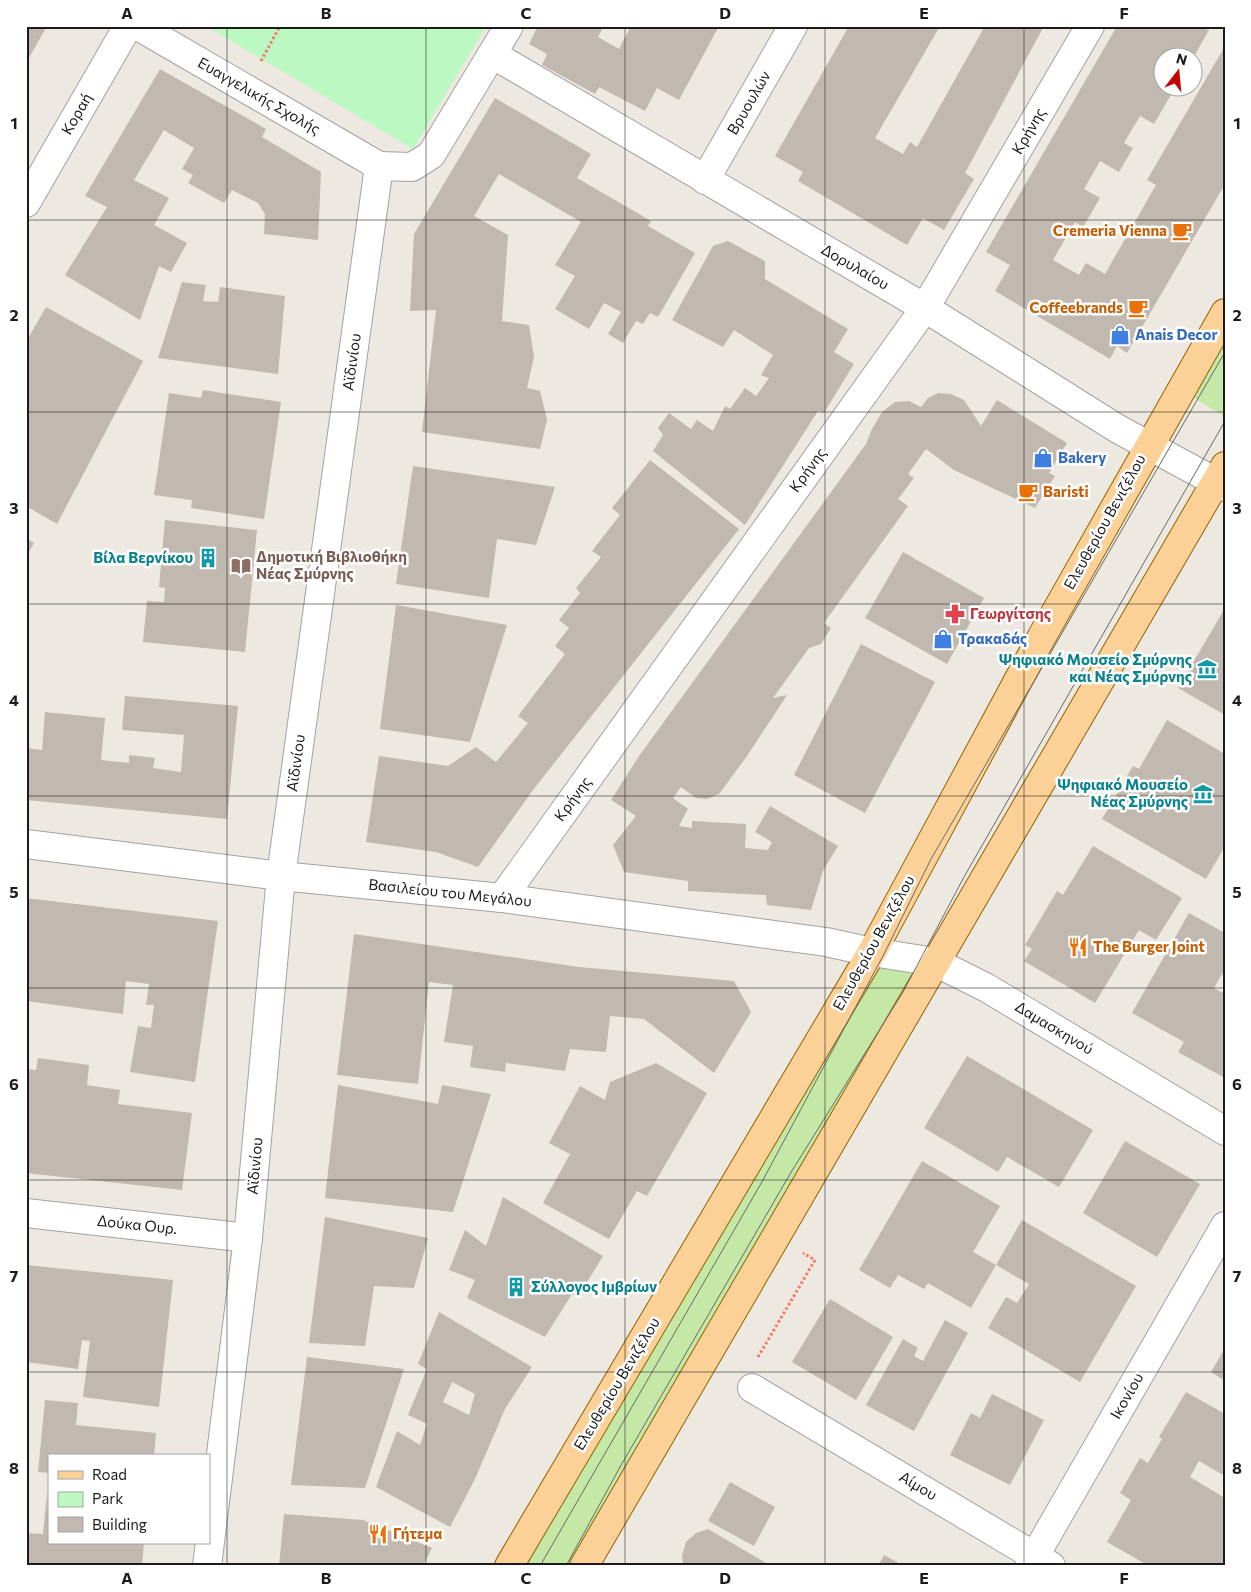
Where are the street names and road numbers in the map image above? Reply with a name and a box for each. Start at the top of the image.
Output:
street label: Ευαγγελικής Σχολής [195,53,324,138]
street label: Βρυουλών [723,67,774,138]
street label: Κοραή [57,89,95,138]
street label: Κρήνης [1008,104,1049,157]
street label: Δορυλαίου [818,240,893,293]
street label: Αϊδινίου [338,332,364,392]
street label: Κρήνης [785,444,829,495]
street label: Ελευθερίου Βενιζέλου [1059,451,1149,592]
street label: Αϊδινίου [282,733,308,793]
street label: Κρήνης [550,773,594,824]
street label: Ελευθερίου Βενιζέλου [828,872,918,1013]
street label: Βασιλείου του Μεγάλου [368,874,533,910]
street label: Δαμασκηνού [1012,997,1097,1058]
street label: Αϊδινίου [243,1136,265,1195]
street label: Δούκα Ουρ. [96,1211,178,1237]
street label: Ελευθερίου Βενιζέλου [569,1314,663,1453]
street label: Ικονίου [1106,1369,1147,1422]
street label: Αίμου [896,1467,941,1503]

